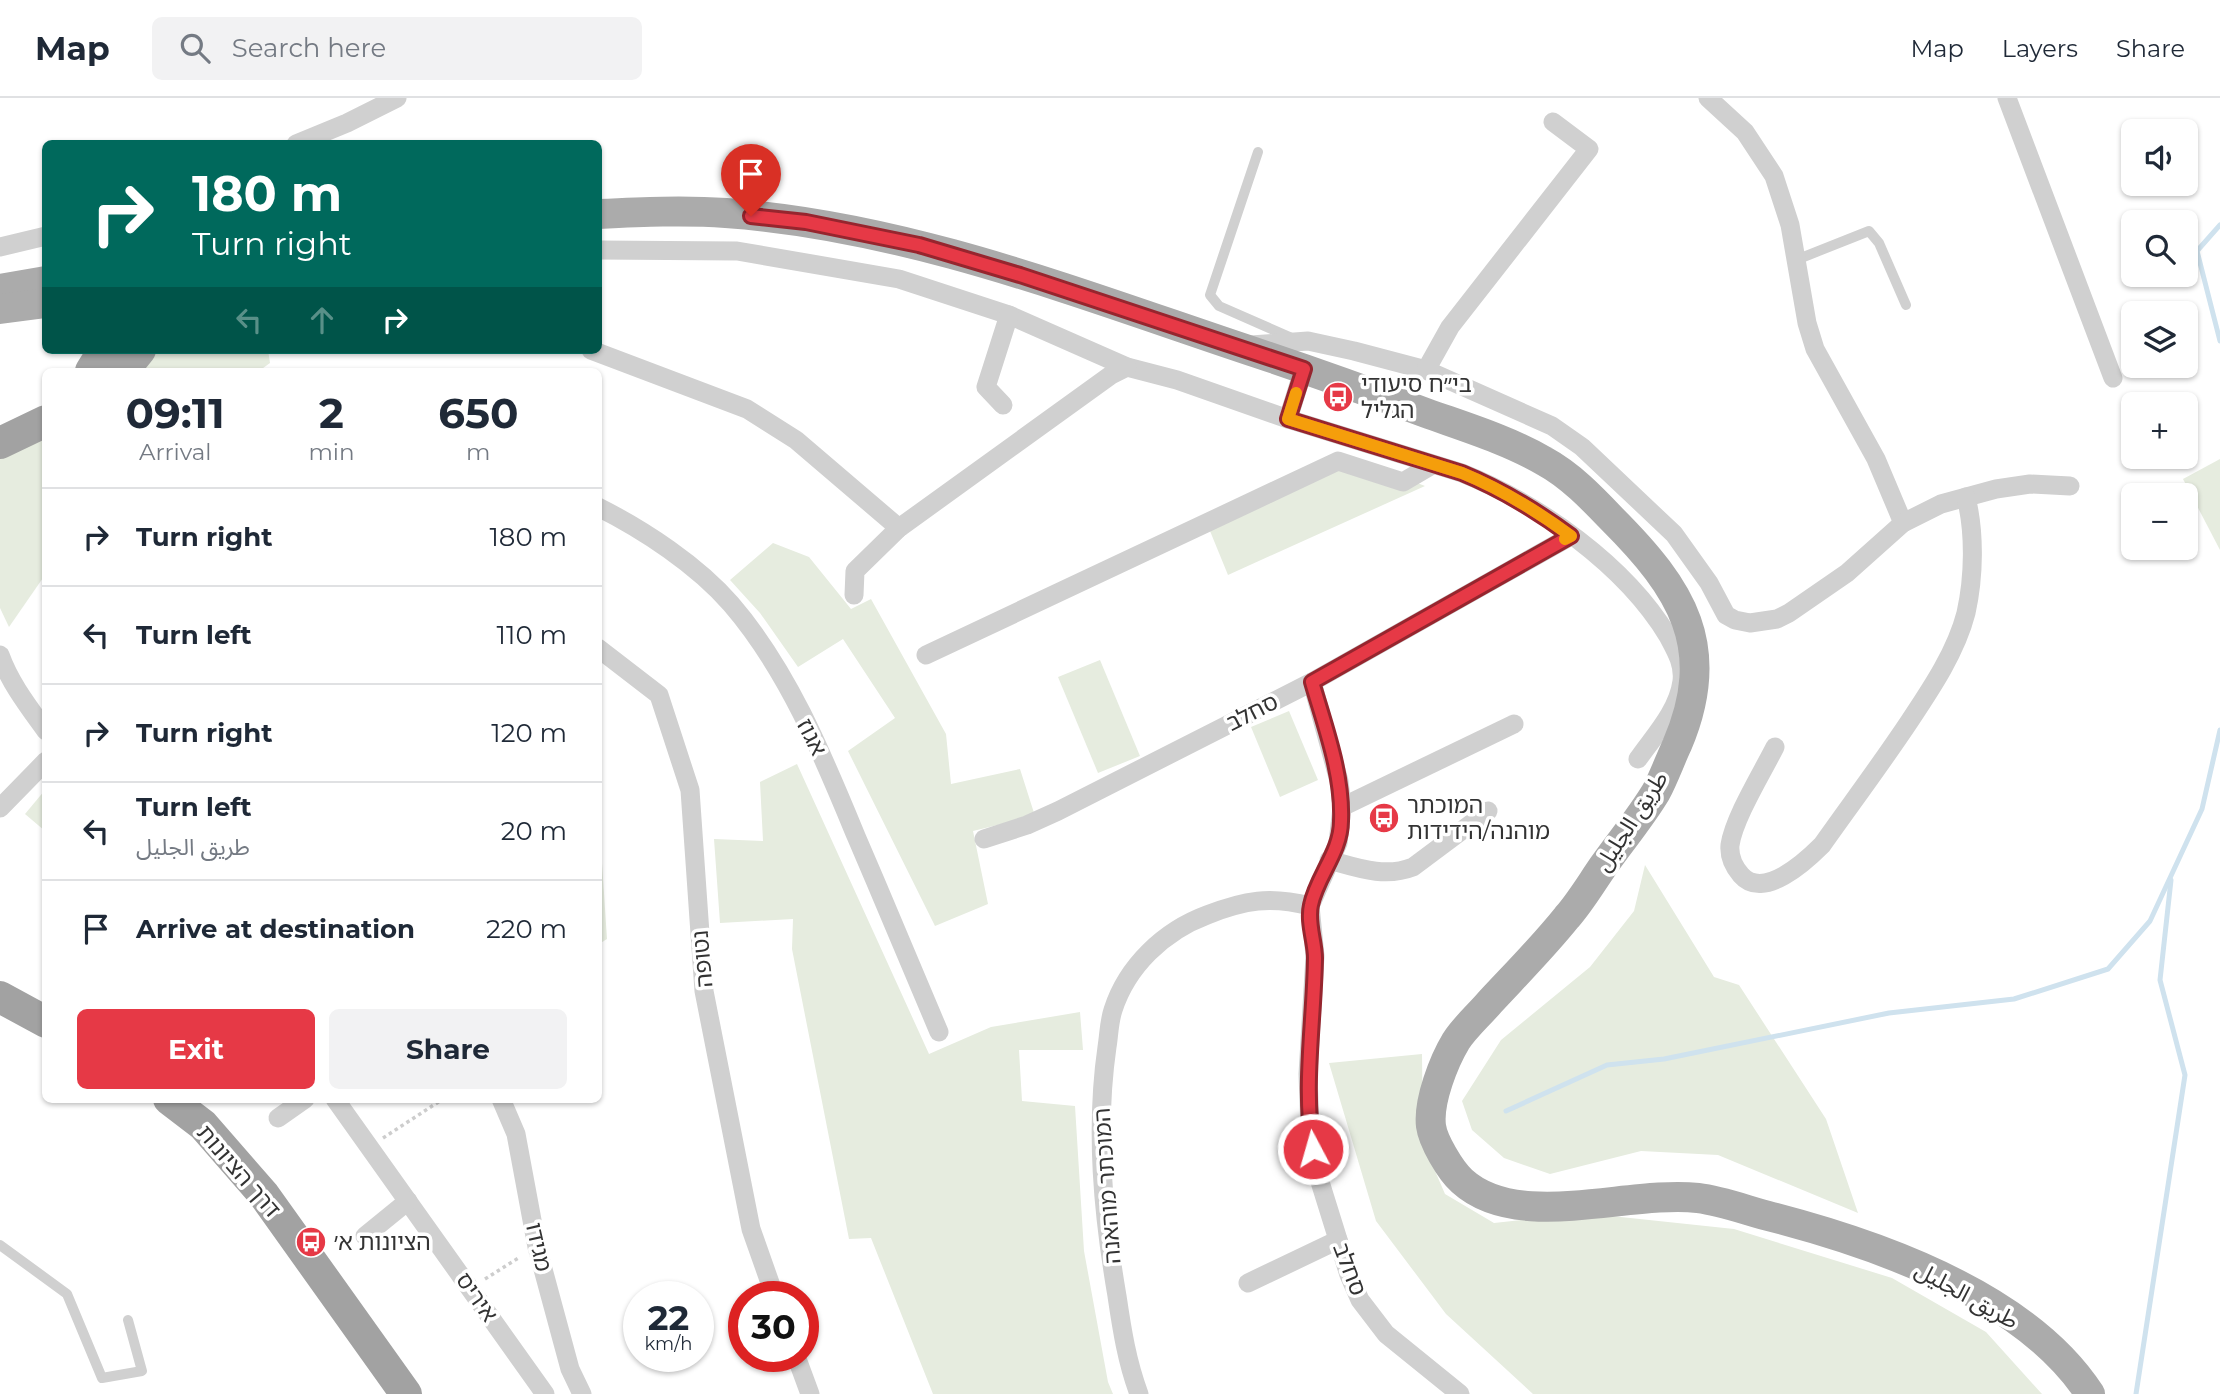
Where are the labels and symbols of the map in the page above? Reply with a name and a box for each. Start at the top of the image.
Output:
pin [721,144,781,216]
place label: בי״ח סיעודי הגליל [1361,370,1472,424]
bus stop icon: בי״ח סיעודי הגליל [1321,380,1355,414]
street label: סחלב [1221,687,1283,737]
street label: אגוז [791,714,833,760]
street label: طريق الجليل [1588,766,1674,876]
place label: המוכתר מוהנה/הידידות [1407,791,1550,845]
bus stop icon: המוכתר מוהנה/הידידות [1367,801,1401,835]
street label: נטופה [686,929,718,989]
street label: המוכתר מוהאנה [1088,1107,1126,1265]
position arrow [1276,1112,1350,1186]
street label: דרך הציונות [191,1119,287,1223]
street label: מגידו [520,1220,558,1274]
bus stop icon: הציונות א׳ [294,1225,328,1259]
place label: הציונות א׳ [334,1228,431,1256]
street label: סחלב [1327,1239,1373,1299]
street label: طريق الجليل [1910,1255,2024,1335]
street label: איריס [450,1267,504,1327]
speed limit sign: 30 [728,1281,819,1372]

